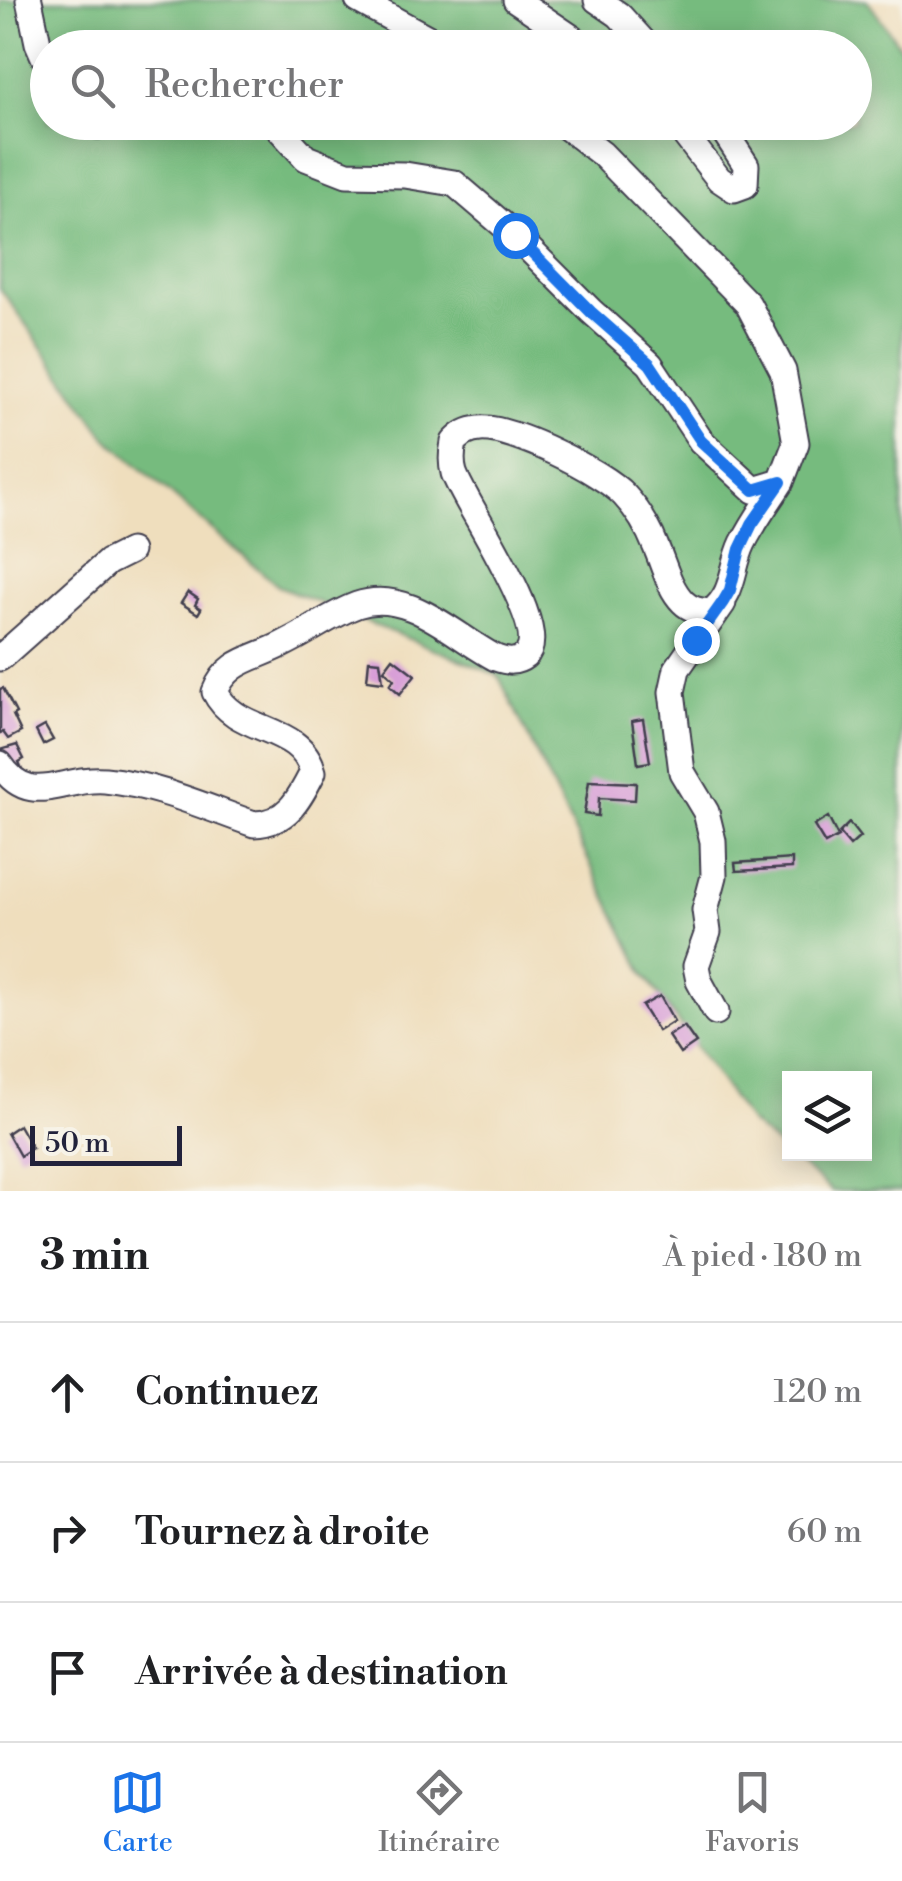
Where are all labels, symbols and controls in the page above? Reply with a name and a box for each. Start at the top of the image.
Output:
search box [30,30,872,140]
icon: search [65,58,120,113]
text: Rechercher [145,62,344,109]
route start [493,213,539,259]
route end [674,618,720,664]
map controls [782,1071,872,1161]
button: layers [782,1071,872,1161]
scale bar [30,1121,182,1166]
text: 50 m [45,1126,109,1161]
text: 3 min [40,1230,149,1283]
text: À pied · 180 m [663,1236,862,1276]
icon: ahead [40,1365,95,1420]
text: Continuez [135,1369,318,1416]
text: 120 m [773,1372,862,1412]
icon: right [40,1505,95,1560]
text: Tournez à droite [135,1509,430,1556]
text: 60 m [787,1512,862,1552]
icon: arrive [40,1645,95,1700]
text: Arrivée à destination [135,1649,508,1696]
tab: Carte [103,1765,173,1860]
tab: Itinéraire [378,1765,500,1860]
tab: Favoris [706,1765,799,1860]

